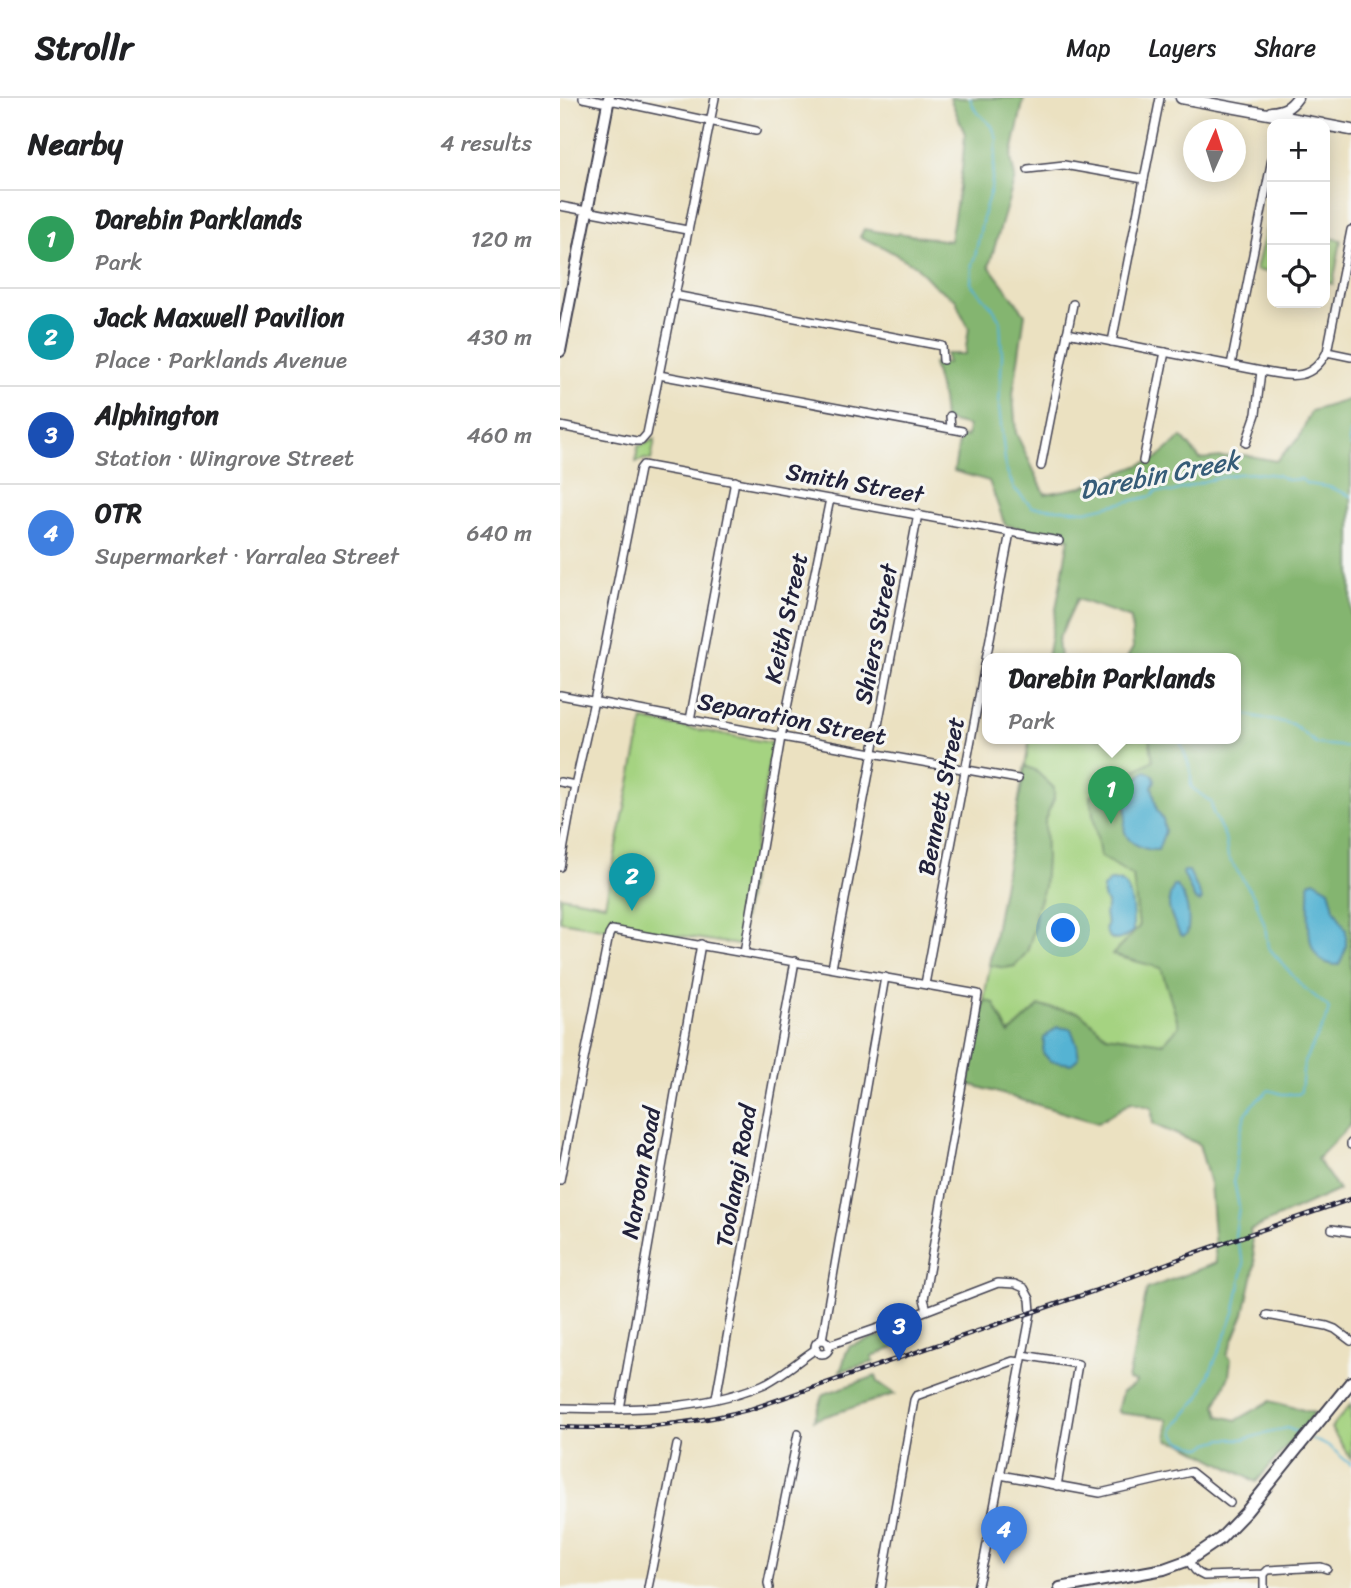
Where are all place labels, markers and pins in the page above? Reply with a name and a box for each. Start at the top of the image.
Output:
pin: 1 [1088,766,1134,824]
pin: 2 [609,853,655,911]
pin: 3 [876,1303,922,1361]
pin: 4 [981,1506,1027,1564]

